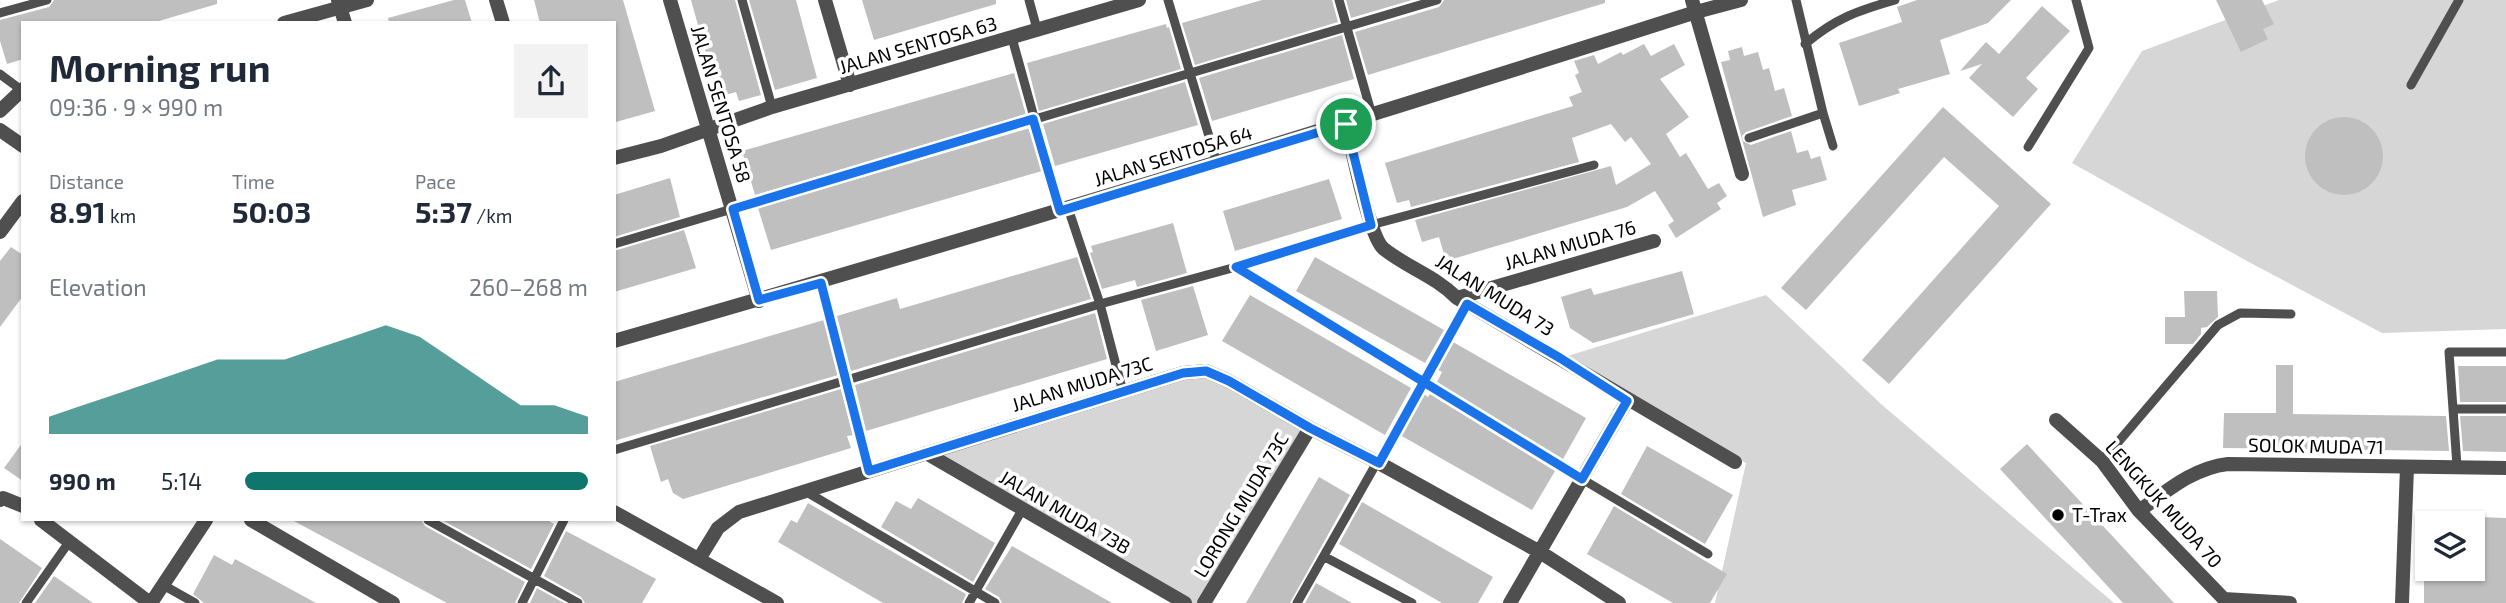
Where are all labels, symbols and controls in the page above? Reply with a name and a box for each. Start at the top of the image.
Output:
street label: JALAN SENTOSA 63 [836,11,1000,78]
street label: JALAN SENTOSA 58 [687,22,756,185]
text: Morning run [49,44,270,90]
button: share [514,44,588,118]
text: 09:36 · 9 × 990 m [49,93,223,121]
pin [1316,94,1376,154]
icon: arrive [1327,105,1365,143]
street label: JALAN SENTOSA 64 [1091,120,1255,191]
text: Distance [49,170,124,193]
text: Time [232,170,275,193]
text: Pace [415,170,456,193]
text: 8.91 [49,193,106,229]
text: 50:03 [232,193,311,229]
text: 5:37 [415,193,472,229]
text: km [106,204,136,227]
text: /km [472,204,513,227]
street label: JALAN MUDA 76 [1502,215,1638,274]
street label: JALAN MUDA 73 [1432,249,1559,340]
text: Elevation [49,273,147,301]
text: 260–268 m [469,273,588,301]
street label: JALAN MUDA 73C [1009,351,1155,416]
street label: LORONG MUDA 73C [1188,428,1293,581]
street label: SOLOK MUDA 71 [2248,433,2384,458]
street label: LENGKUK MUDA 70 [2101,435,2228,572]
street label: JALAN MUDA 73B [996,465,1135,558]
text: 990 m [49,467,116,495]
text: 5:14 [161,467,202,495]
place label: T-Trax [2072,503,2127,526]
marker: T-Trax [2050,507,2066,523]
map controls [2415,511,2485,581]
button: layers [2415,511,2485,581]

